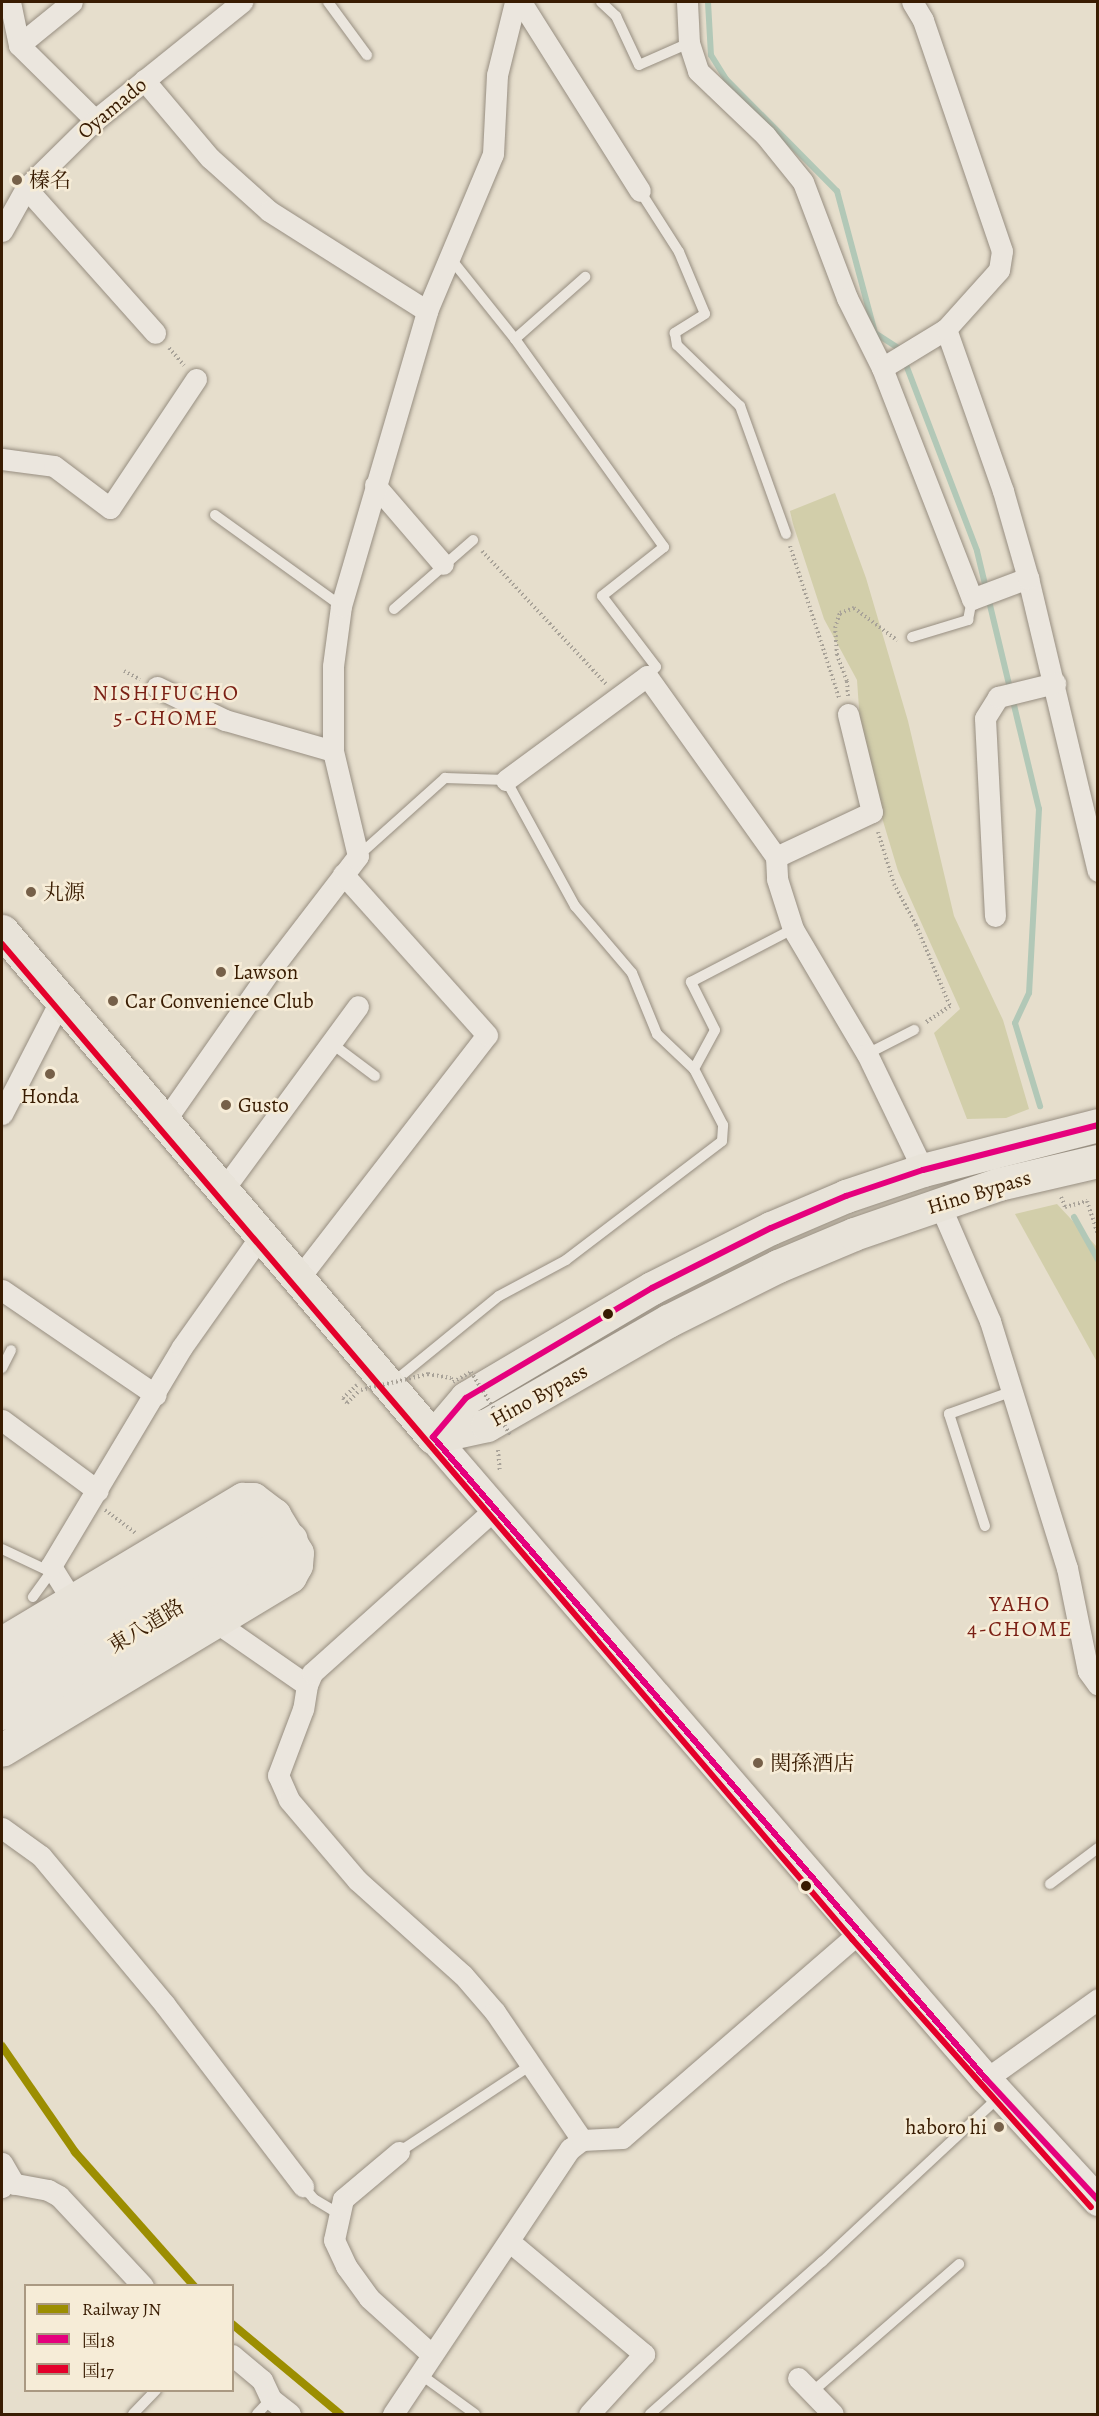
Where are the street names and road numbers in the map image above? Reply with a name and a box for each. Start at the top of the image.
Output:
street label: Oyamado [72,72,152,144]
street label: Hino Bypass [924,1164,1034,1220]
street label: Hino Bypass [486,1358,592,1432]
street label: 東八道路 [104,1594,188,1658]

